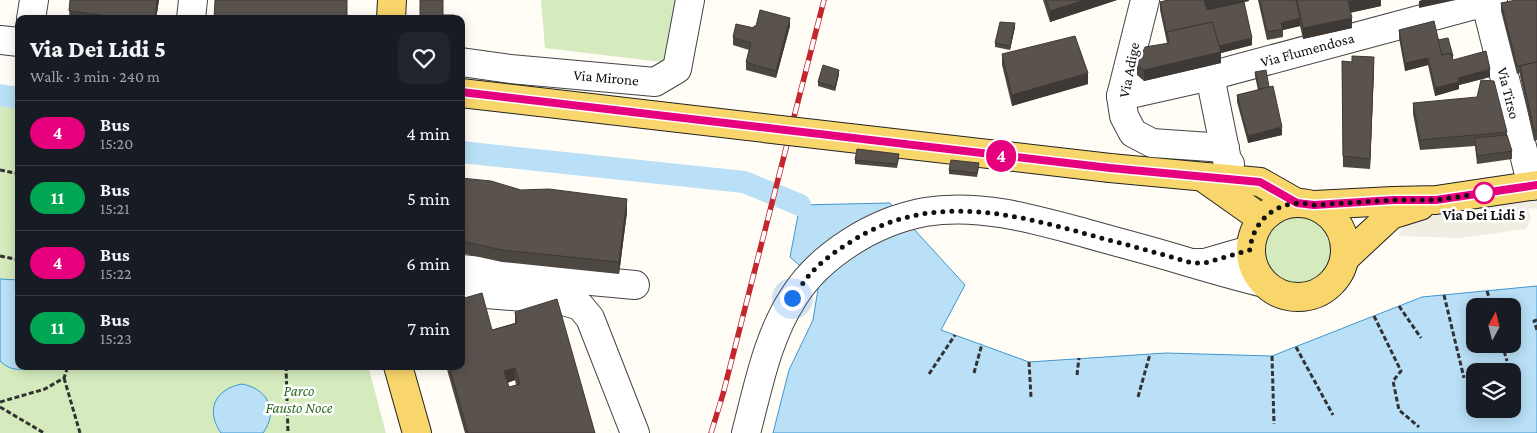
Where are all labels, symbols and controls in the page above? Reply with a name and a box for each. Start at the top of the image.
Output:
street label: Via Flumendosa [1259,30,1356,70]
button: heart [398,32,450,84]
text: Via Dei Lidi 5 [30,35,166,62]
street label: Via Adige [1116,41,1143,99]
street label: Via Tirso [1494,66,1523,121]
street label: Via Mirone [573,67,640,89]
text: Walk · 3 min · 240 m [30,68,160,85]
text: Bus [100,114,130,135]
text: 4 [53,123,62,143]
text: 4 min [406,123,450,144]
text: 15:20 [100,135,133,152]
line badge: 4 [985,140,1017,172]
text: 4 [996,146,1006,166]
text: Bus [100,179,130,200]
marker: Via Dei Lidi 5 [1473,182,1495,204]
text: 11 [51,188,64,208]
text: 5 min [407,188,450,209]
text: 15:21 [100,200,129,217]
place label: Via Dei Lidi 5 [1442,207,1526,223]
text: Bus [100,244,130,265]
text: 4 [53,253,62,273]
text: 6 min [406,253,450,274]
text: 15:22 [100,265,132,282]
your location [780,286,805,311]
north arrow [1466,298,1521,352]
map controls [1466,298,1521,418]
text: Bus [100,309,130,330]
text: 11 [51,318,64,338]
text: 7 min [407,318,450,339]
text: 15:23 [100,330,132,347]
button: layers [1466,363,1521,418]
park label: Parco Fausto Noce [266,383,333,416]

